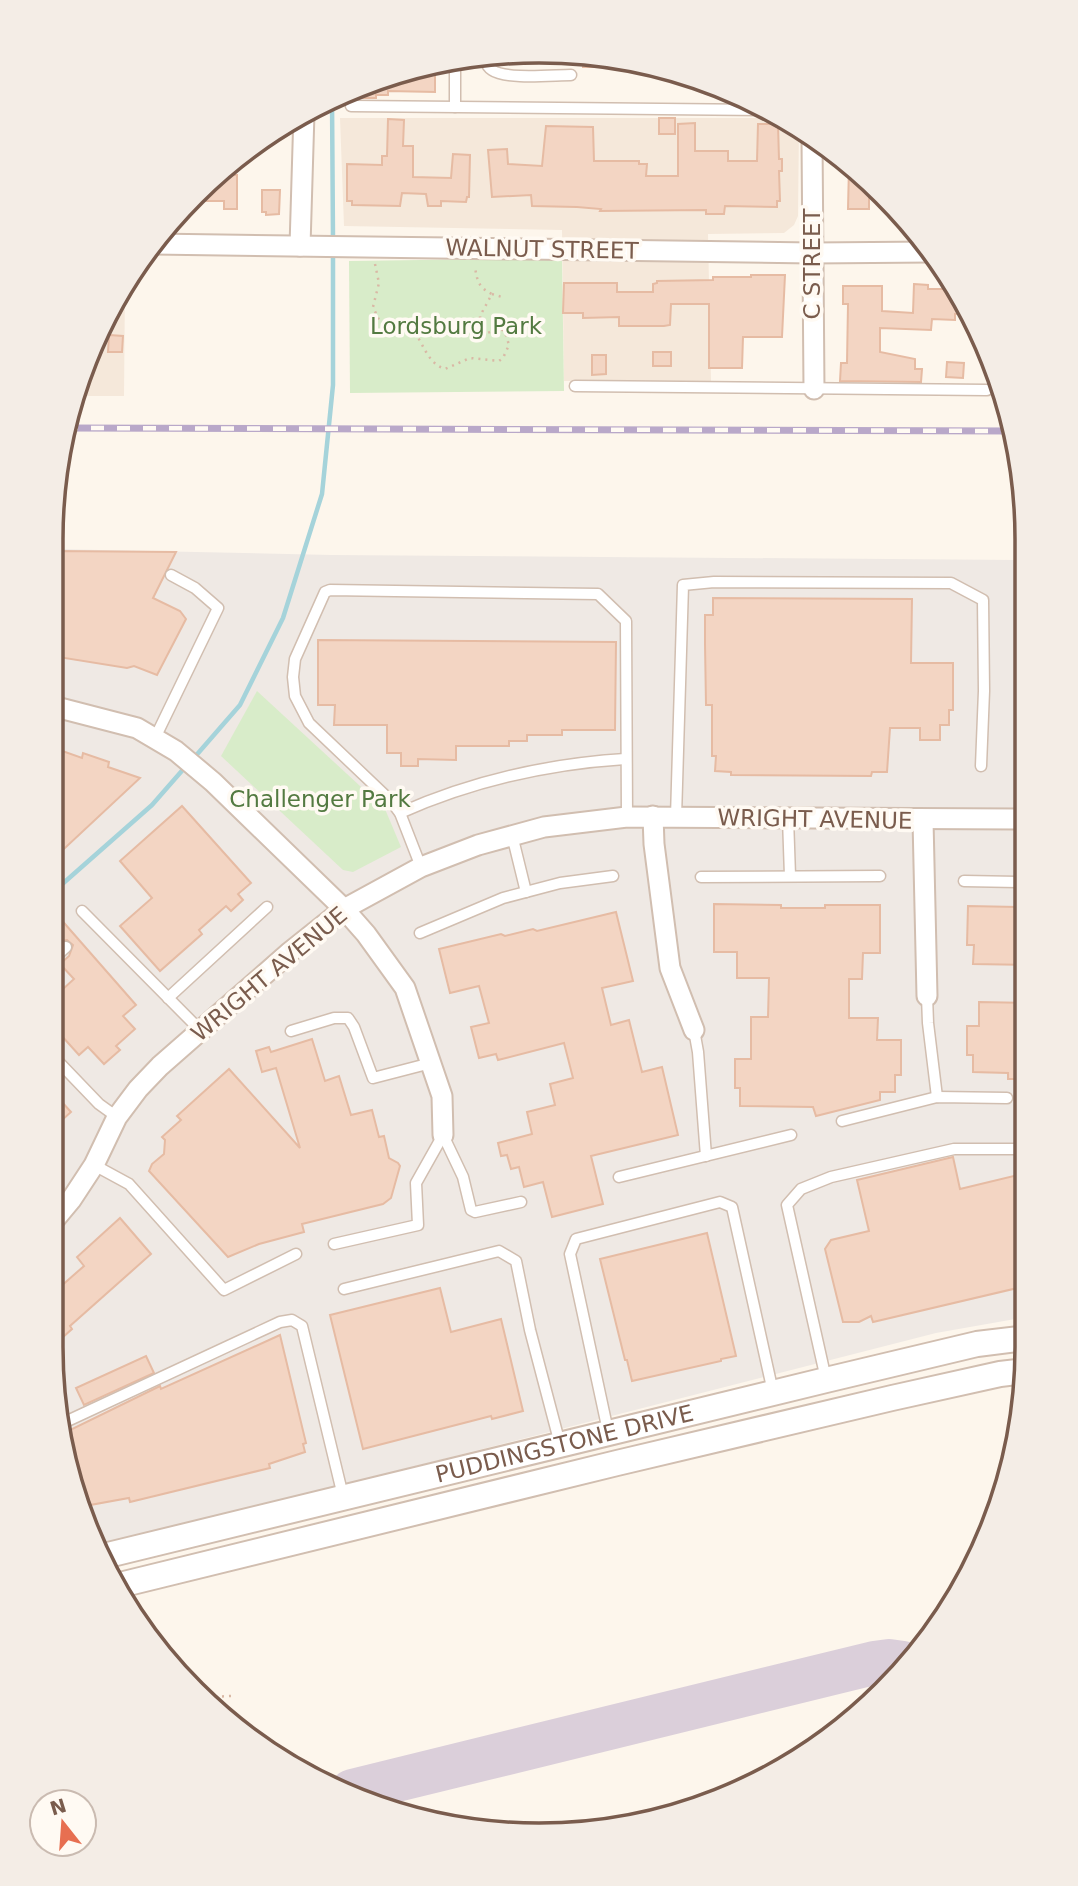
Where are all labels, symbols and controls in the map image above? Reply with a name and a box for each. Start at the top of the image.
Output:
street label: C STREET [799,207,825,320]
street label: WALNUT STREET [445,234,640,264]
park label: Lordsburg Park [370,313,543,339]
park label: Challenger Park [229,786,411,812]
street label: WRIGHT AVENUE [717,804,913,834]
street label: WRIGHT AVENUE [186,901,352,1047]
street label: PUDDINGSTONE DRIVE [433,1400,696,1488]
north arrow [28,1788,98,1858]
text: N [47,1794,69,1820]

